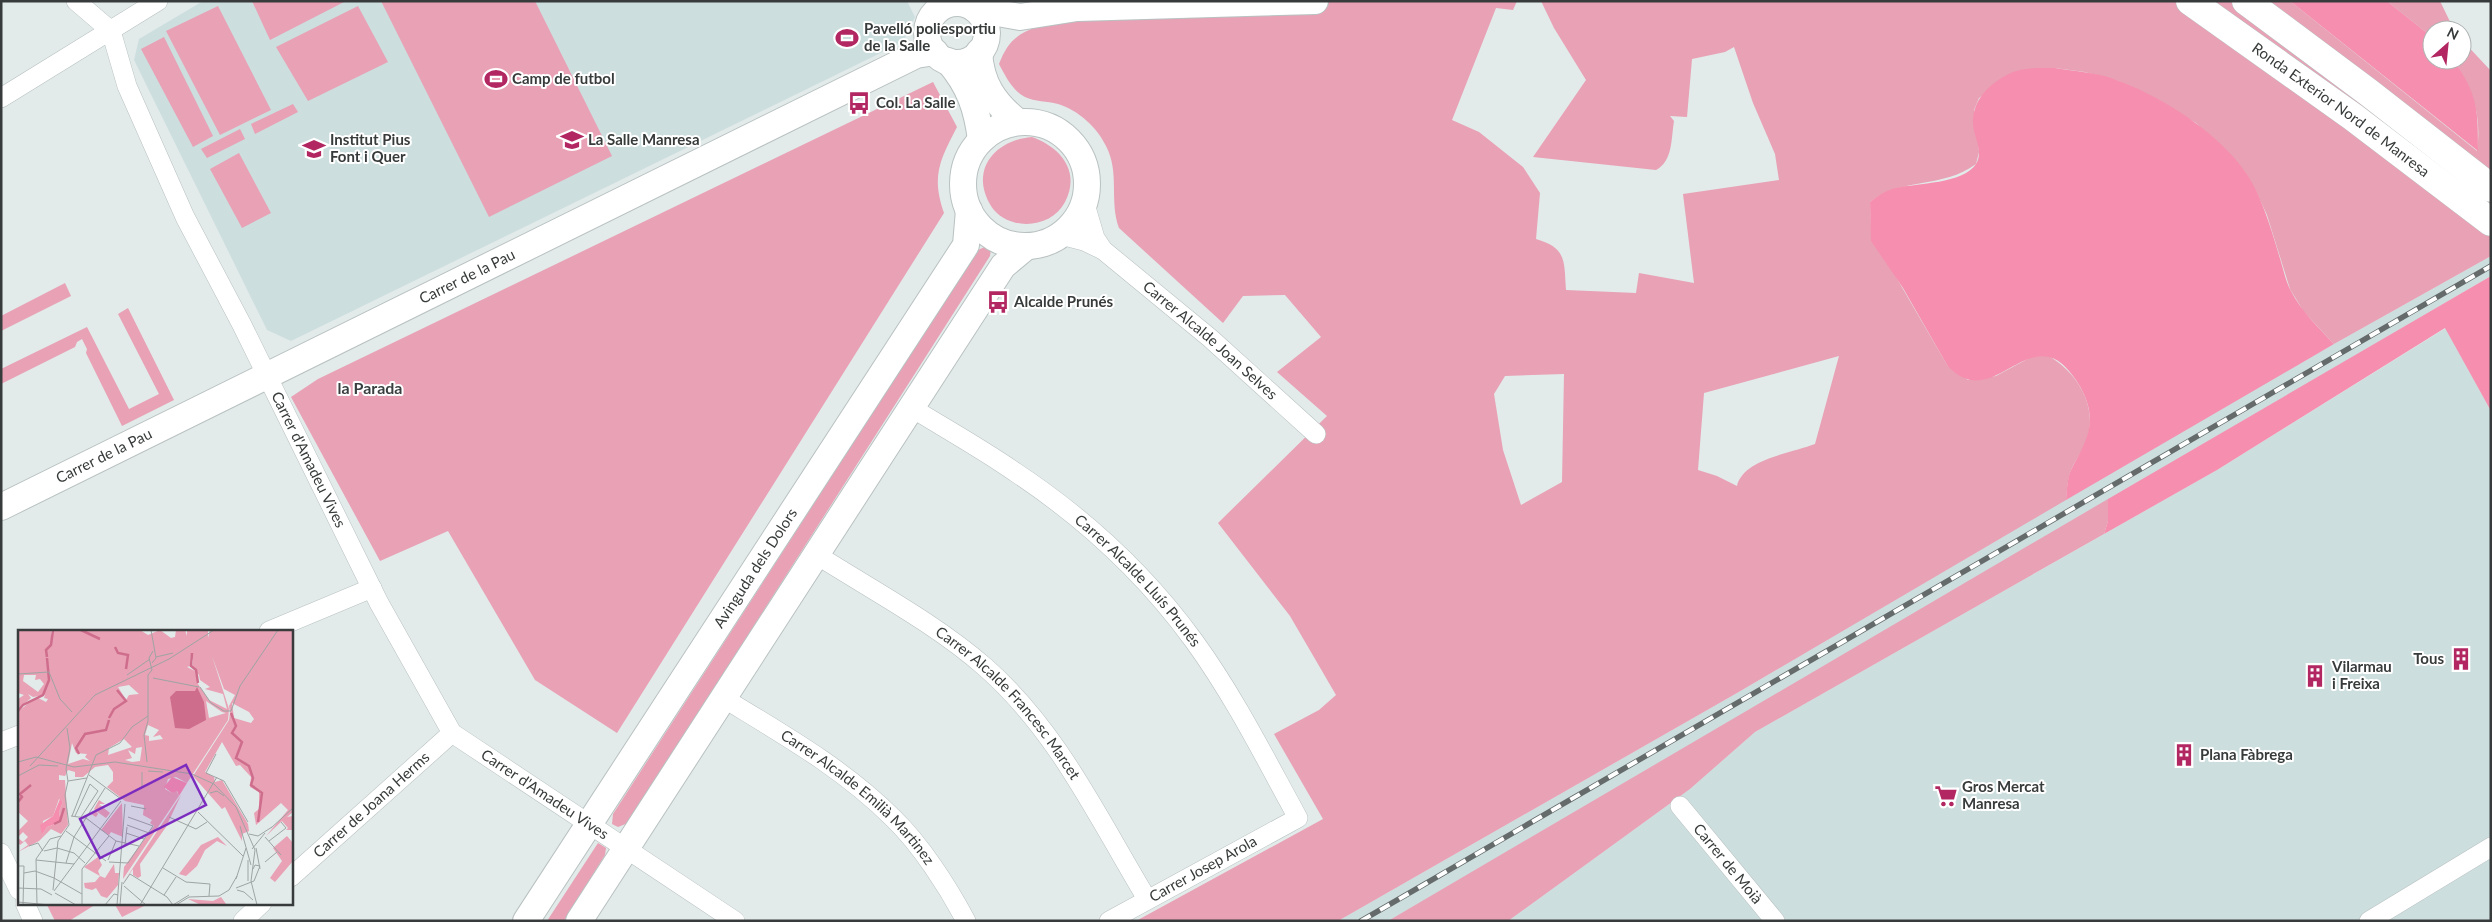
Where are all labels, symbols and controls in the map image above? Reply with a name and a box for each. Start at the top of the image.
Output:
place label: Pavelló poliesportiu de la Salle [864,19,996,54]
north arrow [2422,20,2472,70]
text: N [2444,23,2462,43]
sports icon: Pavelló poliesportiu de la Salle [834,25,860,51]
street label: Ronda Exterior Nord de Manresa [2249,38,2434,180]
sports icon: Camp de futbol [483,66,509,92]
place label: Camp de futbol [512,69,615,87]
bus stop icon: Col. La Salle [846,90,872,116]
place label: Col. La Salle [876,93,956,111]
school or university icon: La Salle Manresa [559,127,585,153]
place label: Institut Pius Font i Quer [330,130,411,165]
place label: La Salle Manresa [588,130,700,148]
school or university icon: Institut Pius Font i Quer [301,136,327,162]
street label: Carrer de la Pau [416,245,518,307]
street label: Carrer Alcalde Joan Selves [1140,277,1282,403]
bus stop icon: Alcalde Prunés [985,289,1011,315]
place label: Alcalde Prunés [1013,292,1114,310]
district label: la Parada [338,378,402,397]
street label: Carrer d'Amadeu Vives [268,388,350,530]
street label: Carrer de la Pau [53,424,155,486]
street label: Avinguda dels Dolors [709,504,800,631]
street label: Carrer Alcalde Lluís Prunés [1072,510,1205,650]
street label: Carrer Alcalde Francesc Marcet [933,622,1085,783]
inset map [18,630,292,904]
building icon: Tous [2448,646,2474,672]
place label: Tous [2413,649,2444,667]
place label: Vilarmau i Freixa [2331,657,2392,692]
building icon: Vilarmau i Freixa [2302,663,2328,689]
street label: Carrer Alcalde Emilià Martinez [778,725,939,868]
building icon: Plana Fàbrega [2171,742,2197,768]
street label: Carrer d'Amadeu Vives [478,745,612,843]
place label: Plana Fàbrega [2200,745,2293,763]
street label: Carrer de Joana Herms [309,748,433,861]
place label: Gros Mercat Manresa [1962,777,2045,812]
supermarket icon: Gros Mercat Manresa [1933,783,1959,809]
street label: Carrer de Moià [1690,819,1767,907]
street label: Carrer Josep Arola [1146,831,1259,905]

